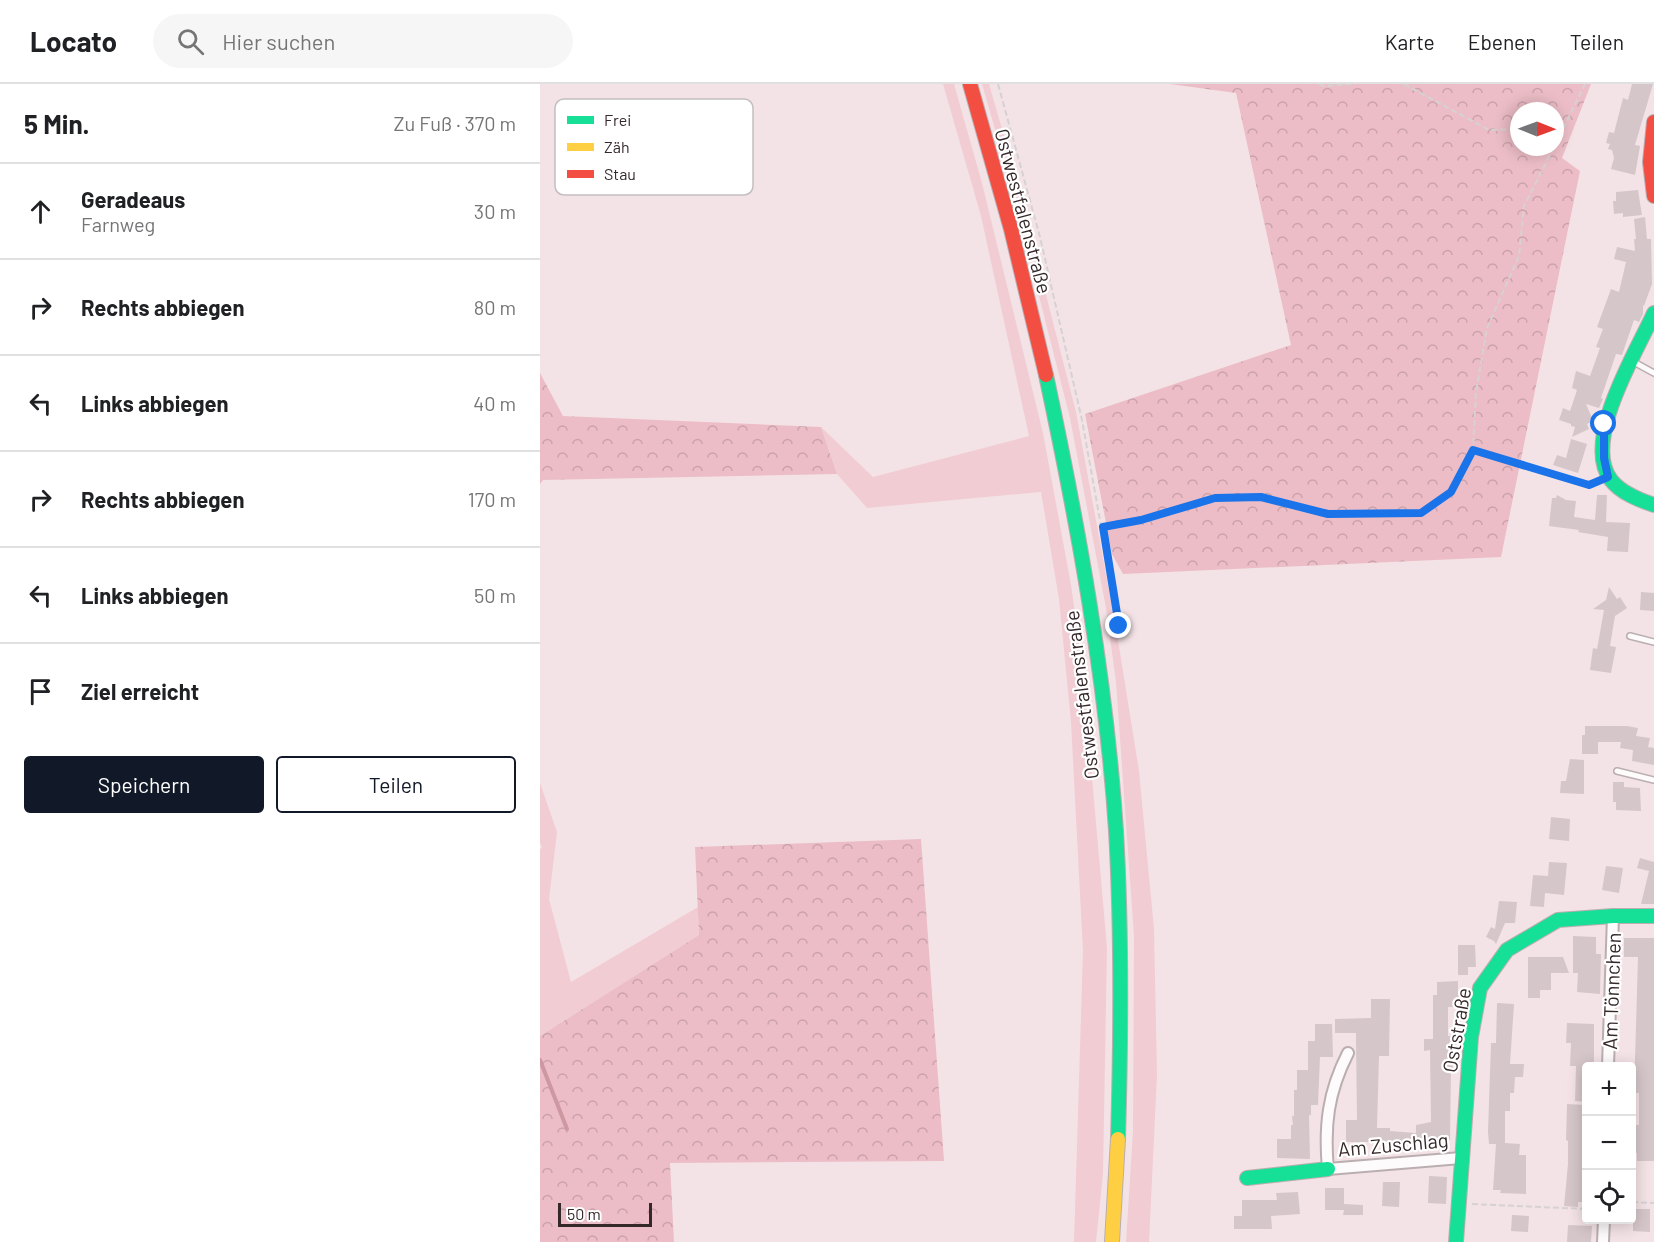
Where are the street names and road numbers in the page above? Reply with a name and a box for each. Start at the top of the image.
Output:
street label: Ostwestfalenstraße [990,126,1058,296]
street label: Ostwestfalenstraße [1059,609,1103,781]
street label: Am Tönnchen [1597,932,1625,1050]
street label: Oststraße [1437,986,1475,1074]
street label: Am Zuschlag [1337,1127,1449,1161]

